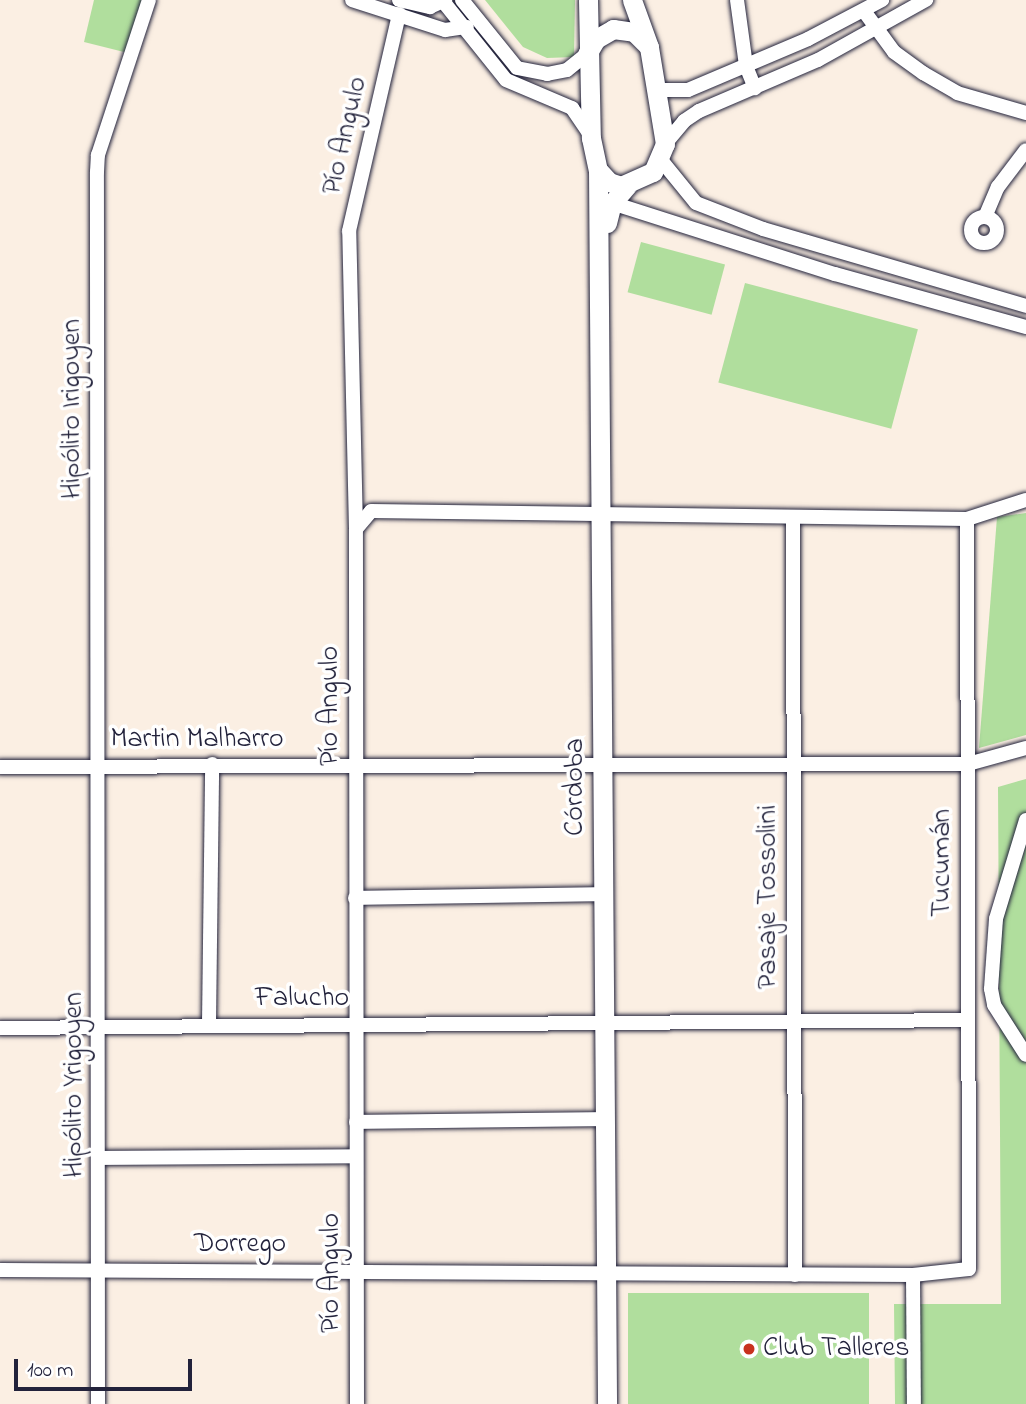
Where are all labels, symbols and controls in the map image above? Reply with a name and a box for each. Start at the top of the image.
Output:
street label: Pío Angulo [316,74,376,198]
street label: Hipólito Irigoyen [56,319,90,499]
street label: Pío Angulo [314,646,348,766]
street label: Martin Malharro [110,723,284,757]
street label: Córdoba [559,738,593,836]
street label: Pasaje Tossolini [752,805,786,989]
street label: Tucumán [926,809,960,917]
street label: Falucho [255,982,349,1016]
street label: Hipólito Yrigoyen [58,992,92,1178]
street label: Pío Angulo [315,1213,349,1333]
street label: Dorrego [194,1228,286,1262]
place label: Club Talleres [763,1332,909,1366]
marker: Club Talleres [741,1341,757,1357]
scale bar [18,1344,196,1388]
text: 100 m [27,1356,73,1386]

